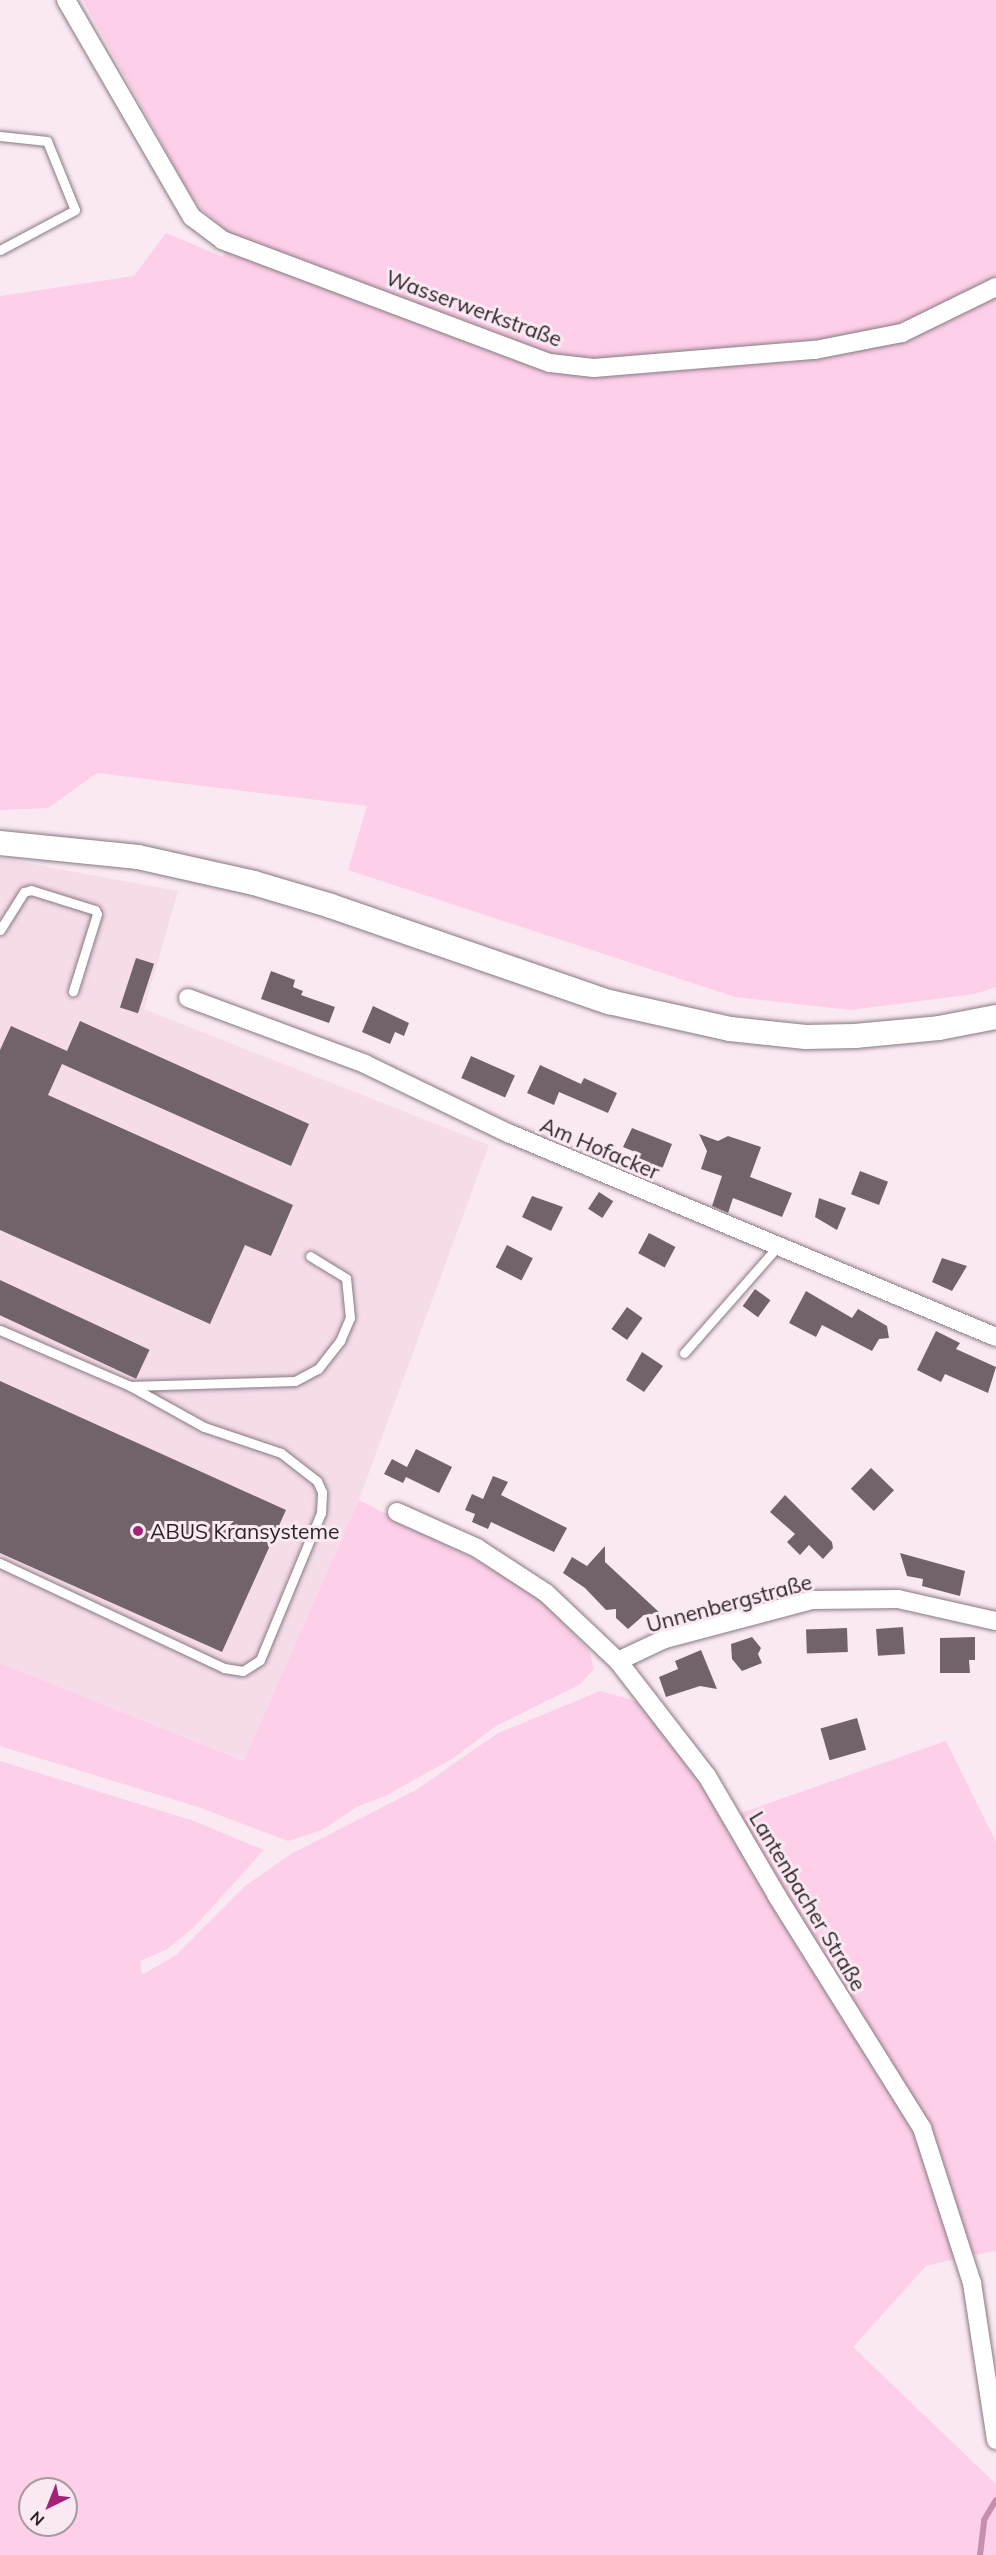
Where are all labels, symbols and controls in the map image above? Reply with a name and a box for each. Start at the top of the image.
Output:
street label: Wasserwerkstraße [383,264,565,352]
street label: Am Hofacker [537,1112,663,1184]
place label: ABUS Kransysteme [150,1518,339,1544]
marker: ABUS Kransysteme [131,1524,145,1538]
street label: Unnenbergstraße [643,1569,815,1637]
street label: Lantenbacher Straße [744,1807,872,1995]
north arrow [18,2477,78,2537]
text: N [26,2507,48,2530]

